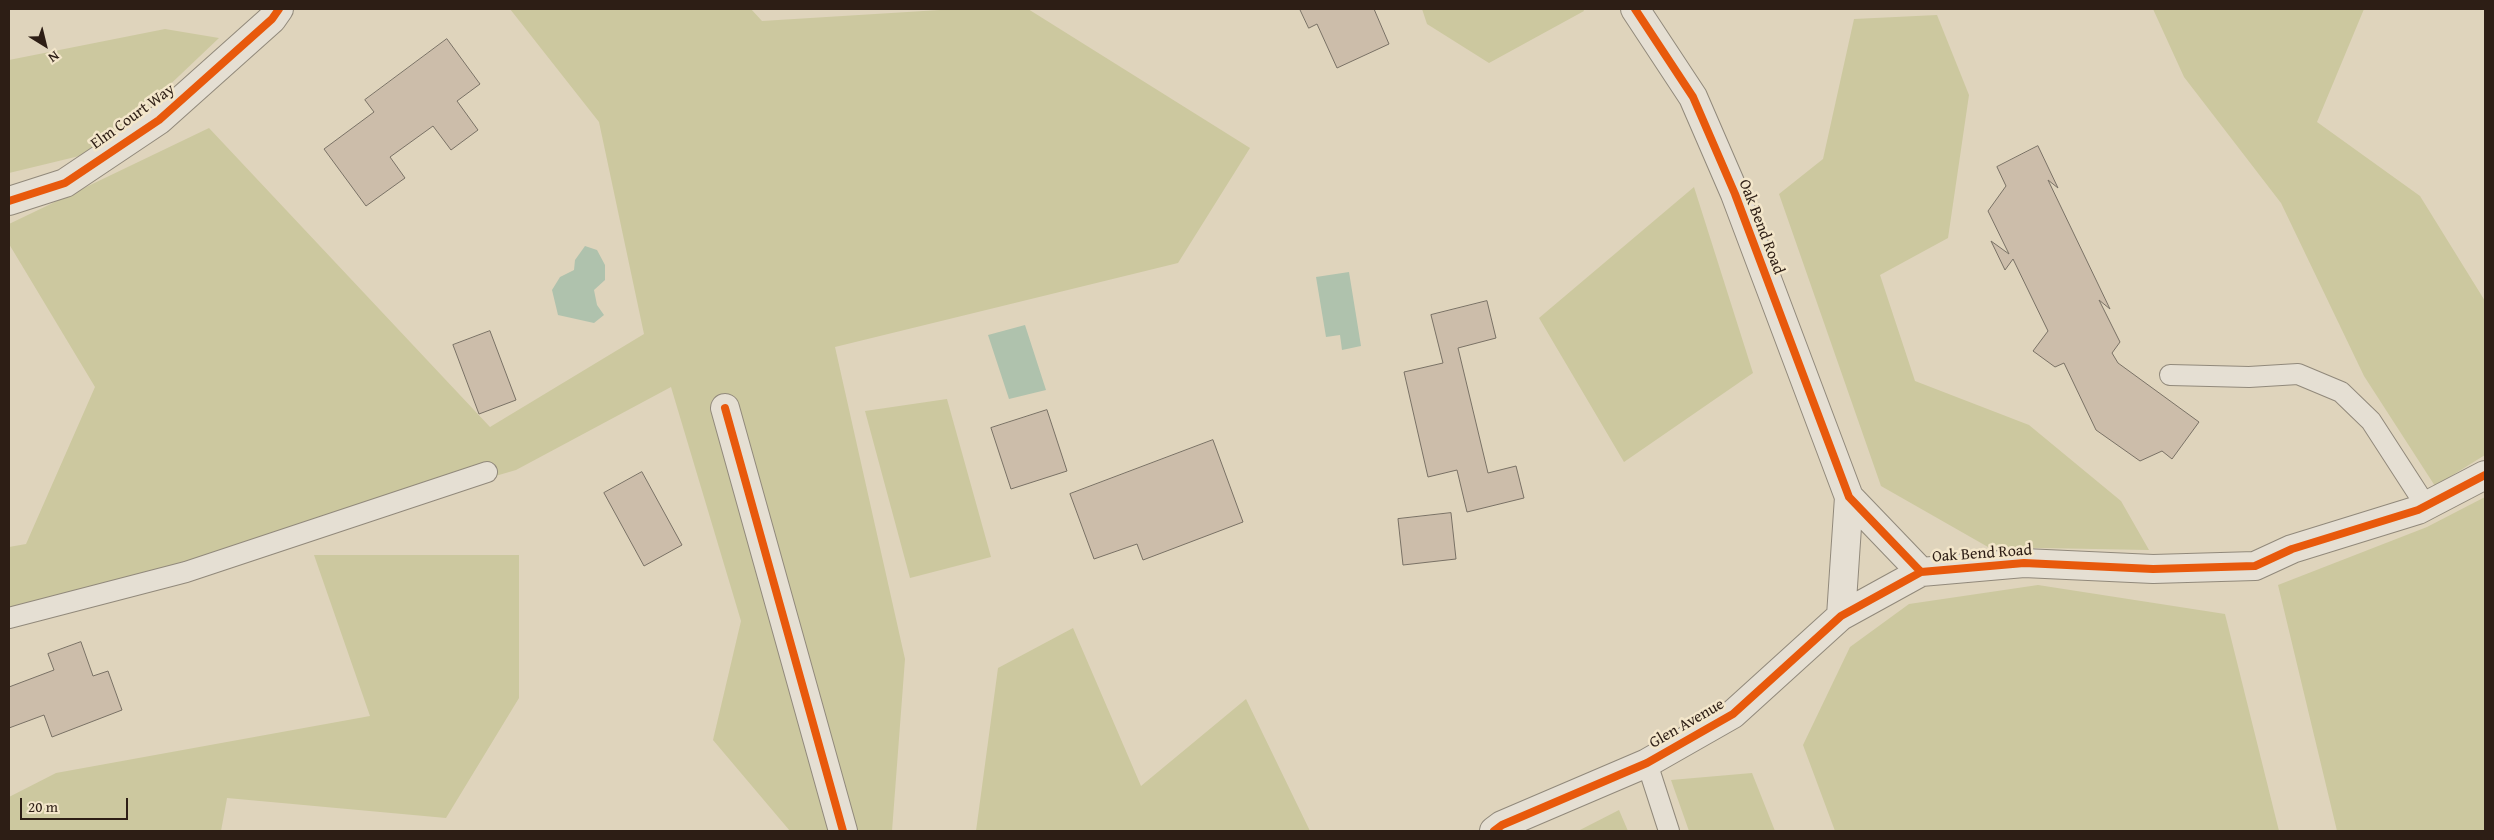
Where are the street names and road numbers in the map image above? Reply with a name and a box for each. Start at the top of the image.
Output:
street label: Elm Court Way [87,80,179,154]
street label: Oak Bend Road [1734,177,1788,277]
street label: Oak Bend Road [1931,541,2033,567]
street label: Glen Avenue [1646,695,1728,753]

